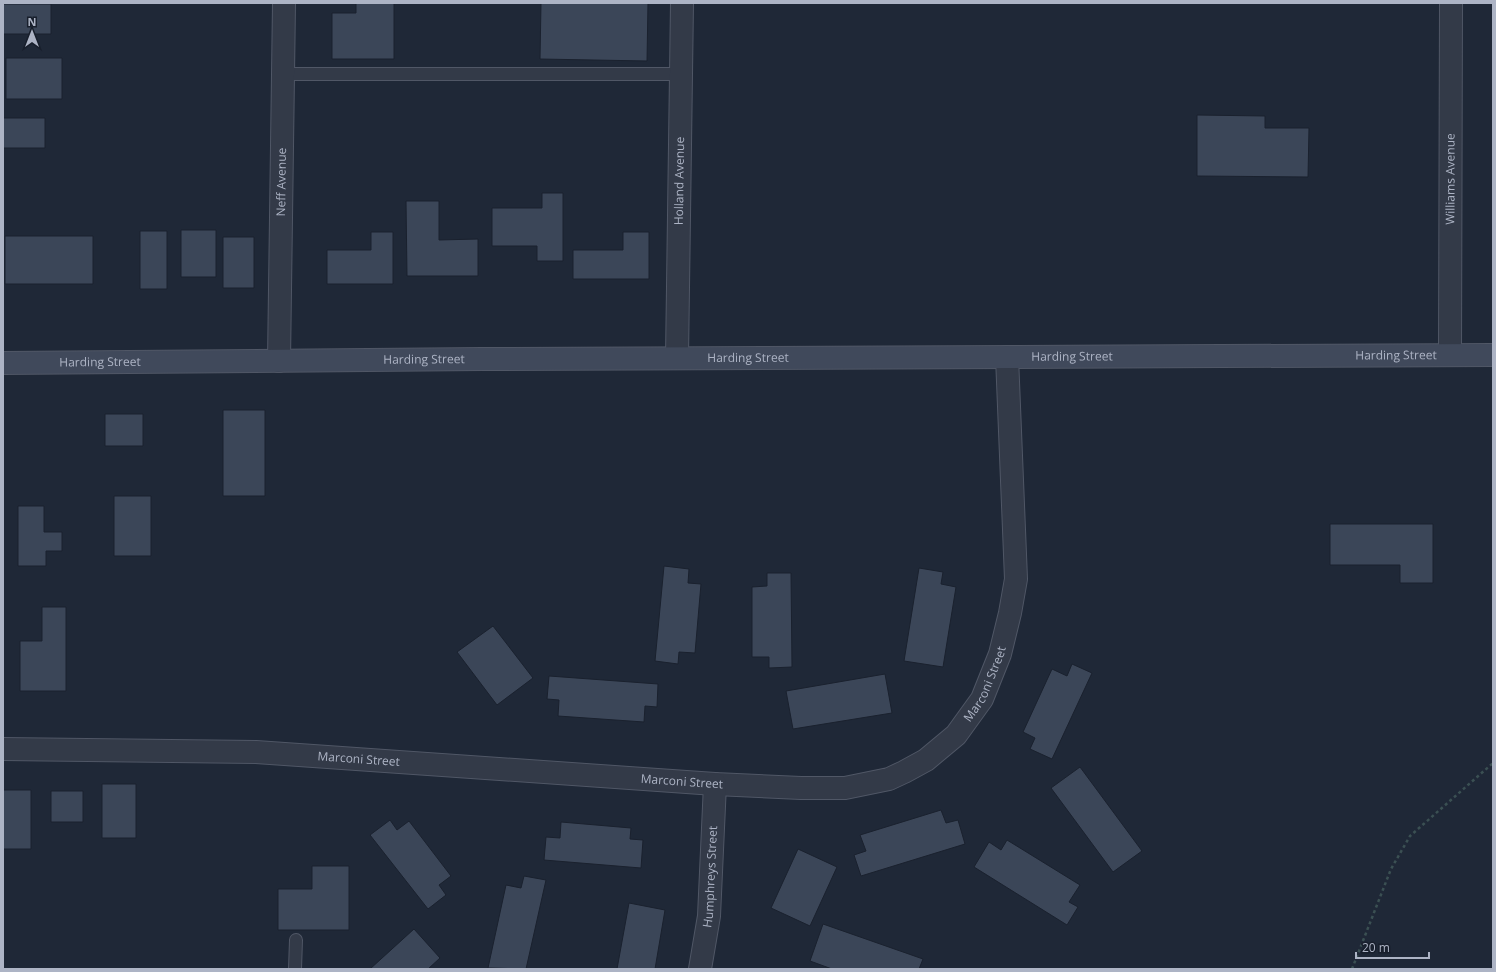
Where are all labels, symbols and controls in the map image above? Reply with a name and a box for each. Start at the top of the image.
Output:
north arrow [12,12,52,52]
text: N [28,14,36,29]
street label: Williams Avenue [1441,133,1459,225]
street label: Holland Avenue [670,136,688,225]
street label: Neff Avenue [272,147,290,217]
street label: Harding Street [1355,346,1437,364]
street label: Harding Street [1031,348,1113,365]
street label: Harding Street [707,349,789,366]
street label: Harding Street [383,350,465,368]
street label: Harding Street [59,353,141,371]
street label: Marconi Street [959,645,1010,725]
street label: Marconi Street [317,747,400,770]
street label: Marconi Street [640,770,723,792]
street label: Humphreys Street [698,825,721,929]
scale bar [1356,934,1429,960]
text: 20 m [1362,939,1390,956]

